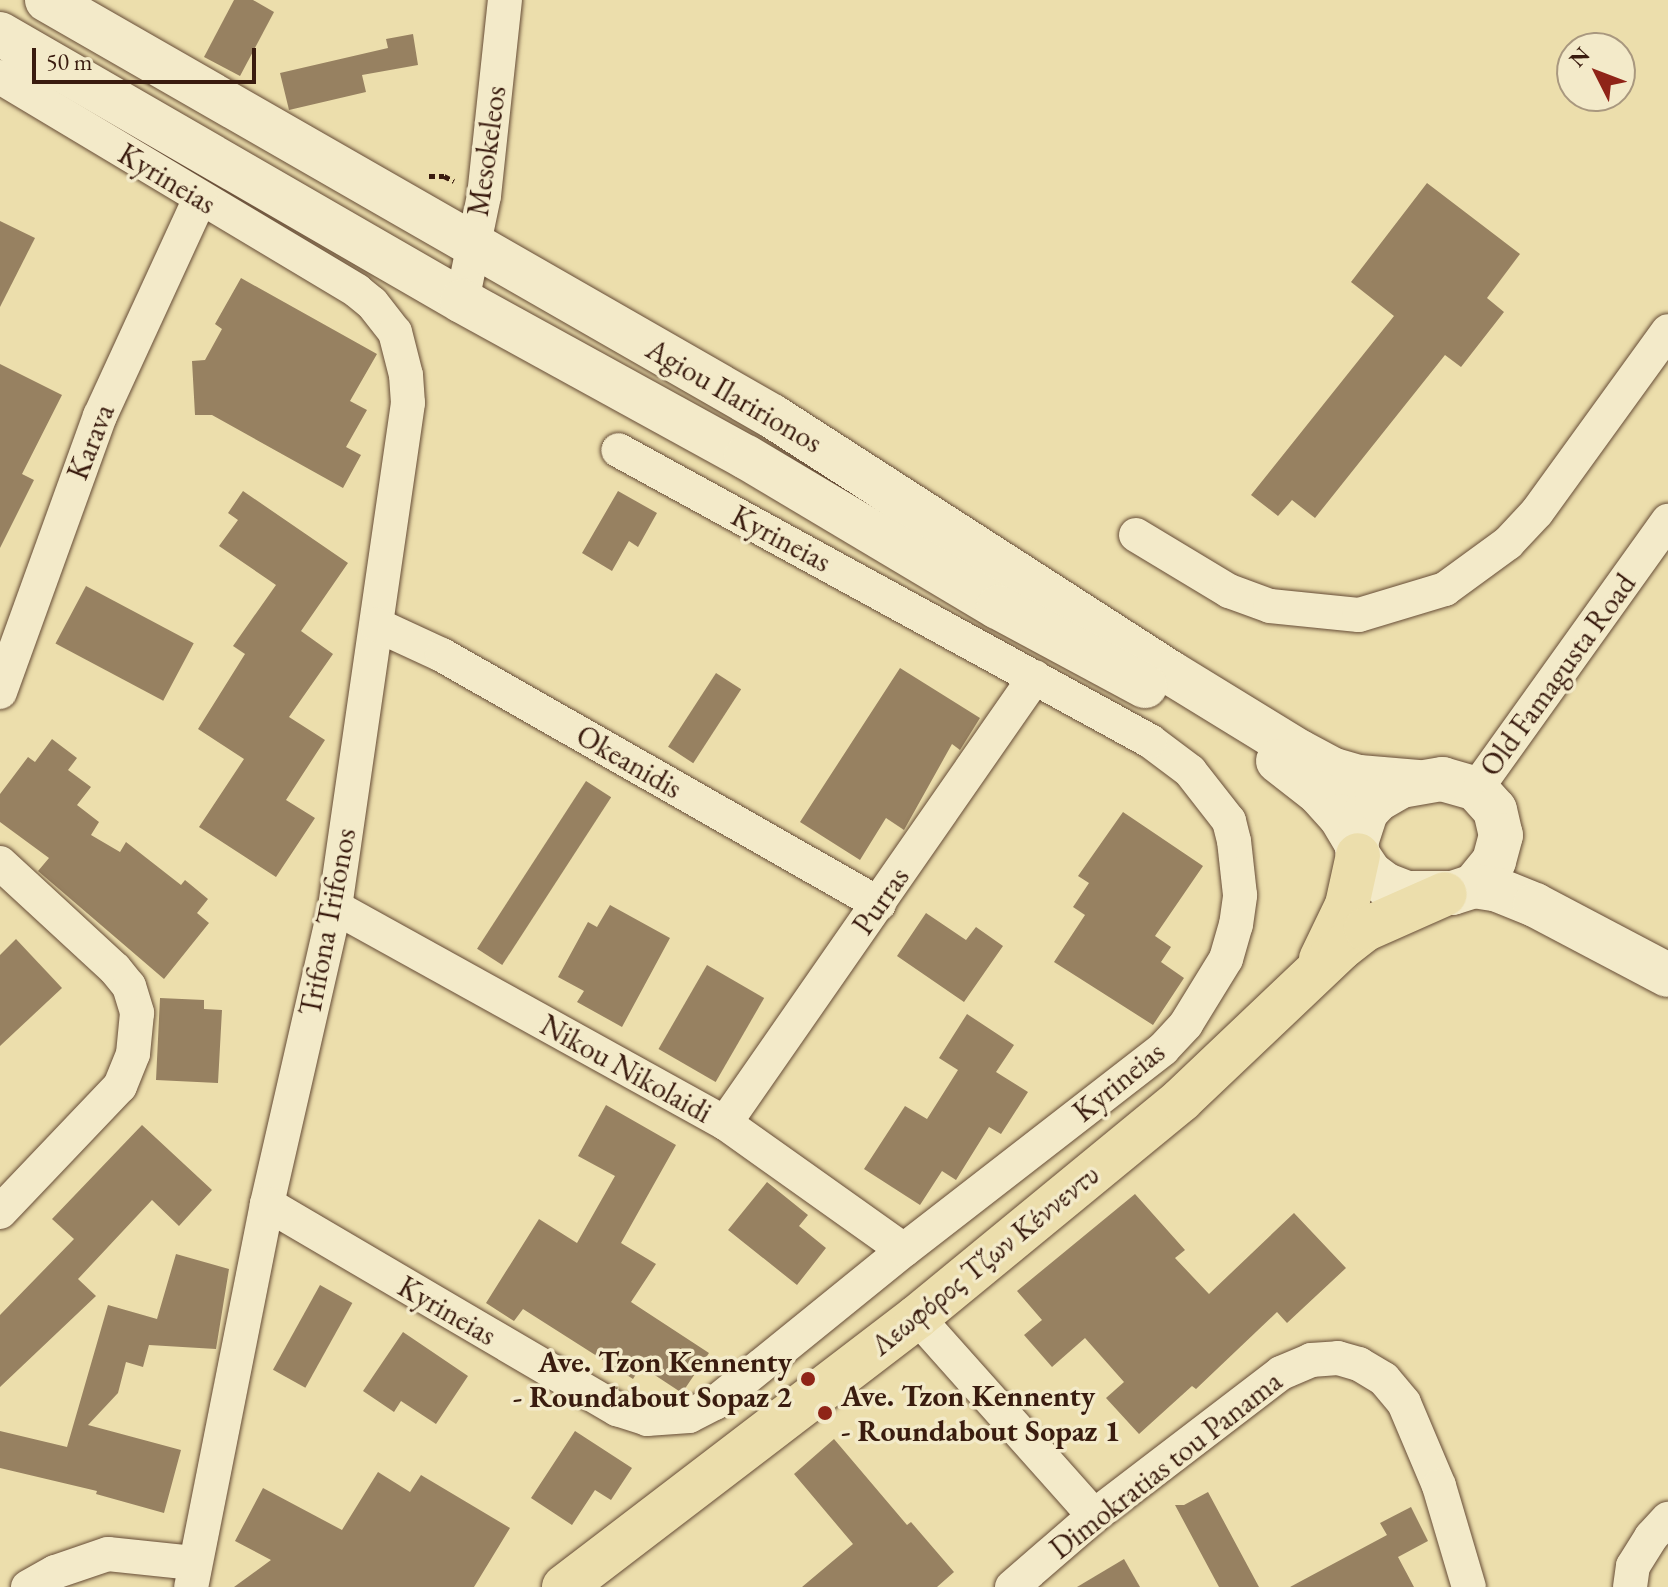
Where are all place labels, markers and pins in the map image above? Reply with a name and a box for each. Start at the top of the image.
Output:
place label: Ave. Tzon Kennenty - Roundabout Sopaz 2 [513,1344,792,1414]
marker: Ave. Tzon Kennenty - Roundabout Sopaz 2 [799,1370,817,1388]
place label: Ave. Tzon Kennenty - Roundabout Sopaz 1 [841,1378,1120,1448]
marker: Ave. Tzon Kennenty - Roundabout Sopaz 1 [816,1404,834,1422]

